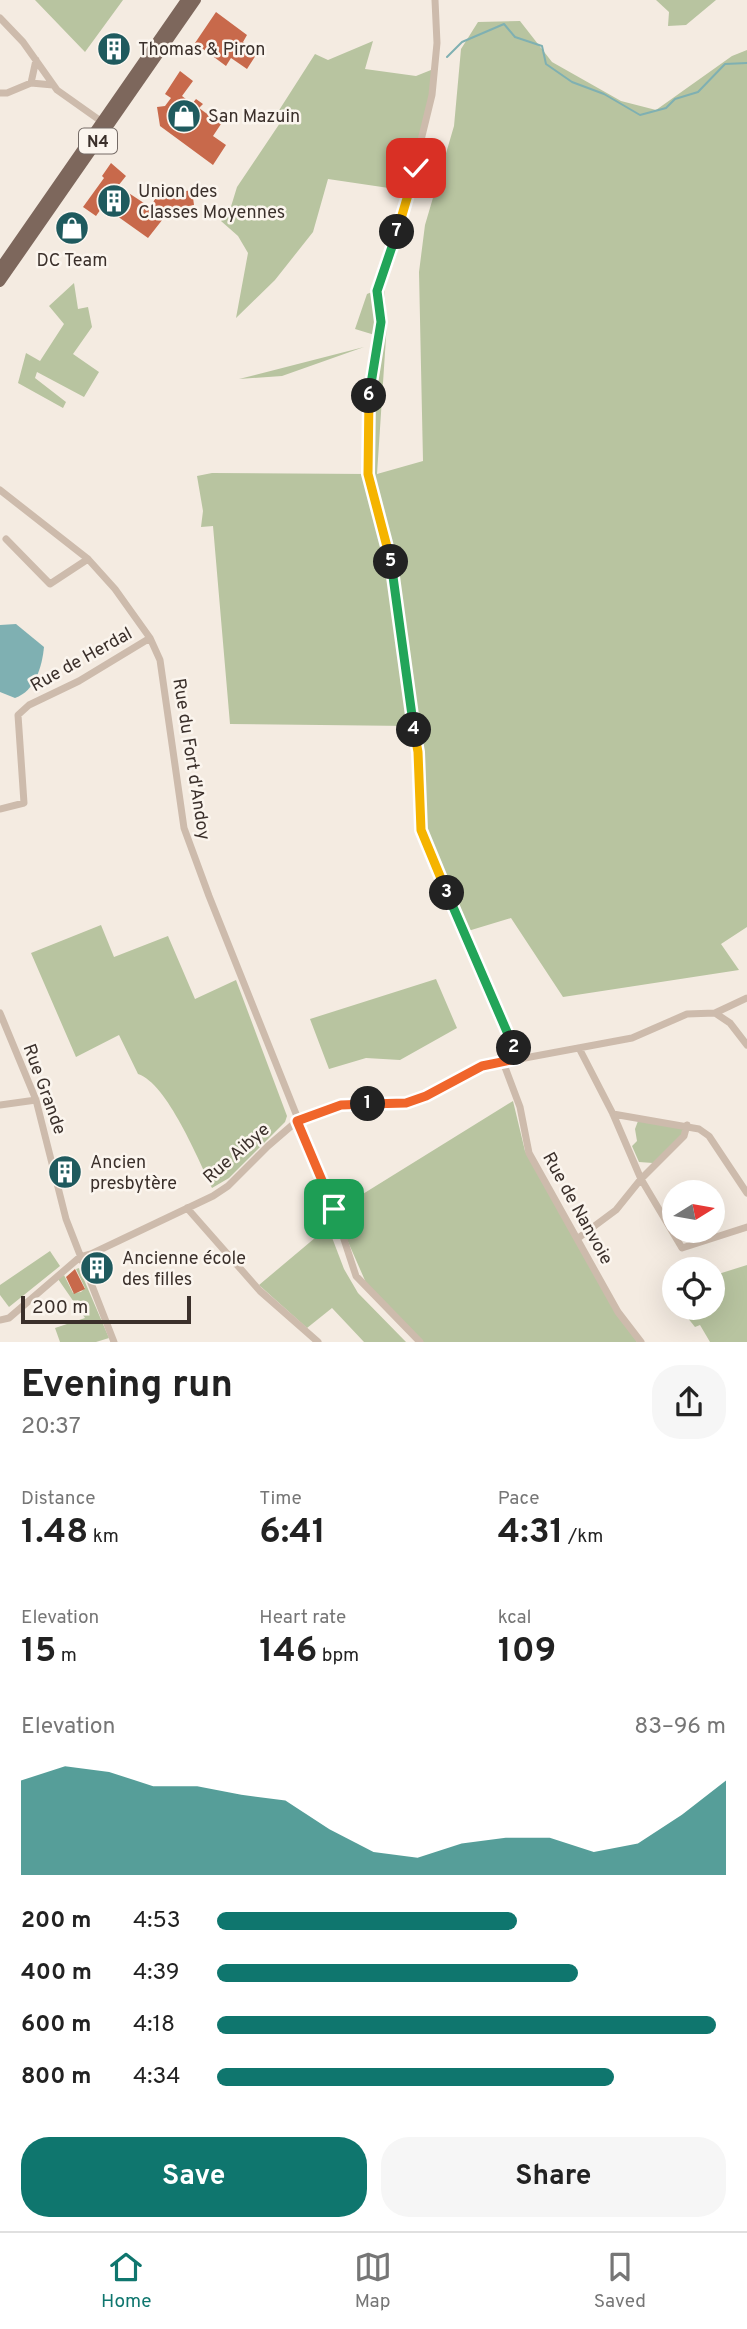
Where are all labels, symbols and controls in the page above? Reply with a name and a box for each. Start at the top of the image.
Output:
building icon: Thomas & Piron [95,30,133,68]
place label: Thomas & Piron [138,39,265,62]
shop icon: San Mazuin [165,97,203,135]
place label: San Mazuin [208,106,300,129]
road number: N4 [79,128,117,154]
pin [386,138,446,198]
icon: check [397,149,435,187]
place label: Union des Classes Moyennes [138,181,285,225]
building icon: Union des Classes Moyennes [95,182,133,220]
shop icon: DC Team [53,209,91,247]
pin: 7 [380,215,414,250]
text: 7 [391,219,402,243]
place label: DC Team [37,250,107,273]
pin: 6 [352,378,386,414]
text: 6 [363,383,374,407]
pin: 5 [374,544,408,580]
text: 5 [385,549,396,573]
street label: Rue de Herdal [27,623,137,698]
street label: Rue du Fort d'Andoy [166,677,215,842]
pin: 4 [396,712,432,748]
text: 4 [407,717,420,741]
pin: 3 [430,876,464,910]
text: 3 [441,880,452,904]
pin: 2 [496,1030,532,1066]
text: 2 [508,1035,519,1059]
street label: Rue Grande [17,1041,71,1138]
pin: 1 [350,1086,386,1122]
text: 1 [364,1091,371,1115]
street label: Rue Aibye [199,1119,275,1189]
street label: Rue de Nanvoie [536,1148,617,1269]
place label: Ancien presbytère [90,1152,177,1196]
building icon: Ancien presbytère [46,1153,84,1191]
pin [304,1179,364,1239]
north arrow [662,1180,724,1242]
map controls [662,1180,725,1320]
icon: arrive [315,1190,353,1228]
place label: Ancienne école des filles [122,1248,246,1292]
building icon: Ancienne école des filles [78,1249,116,1287]
button: locate [662,1257,725,1320]
scale bar [21,1293,191,1325]
text: 200 m [32,1296,88,1320]
text: Evening run [21,1362,233,1411]
button: share [652,1365,726,1439]
text: 20:37 [21,1413,81,1442]
text: Distance [21,1487,96,1511]
text: Time [259,1487,302,1511]
text: Pace [498,1487,539,1511]
text: 1.48 [21,1511,88,1555]
text: 6:41 [259,1511,326,1555]
text: 4:31 [498,1511,564,1555]
text: km [88,1525,119,1549]
text: /km [564,1525,603,1549]
text: Elevation [21,1606,99,1630]
text: Heart rate [259,1606,346,1630]
text: kcal [498,1606,531,1630]
text: 15 [21,1630,56,1674]
text: 146 [259,1630,317,1674]
text: 109 [498,1630,556,1674]
text: m [56,1644,77,1668]
text: bpm [317,1644,359,1668]
text: Elevation [21,1713,116,1742]
text: 83–96 m [634,1713,726,1742]
text: 200 m [21,1907,91,1936]
text: 4:53 [133,1907,181,1936]
text: 400 m [21,1959,92,1988]
text: 4:39 [133,1959,180,1988]
text: 600 m [21,2011,91,2040]
text: 4:18 [133,2011,175,2040]
text: 800 m [21,2063,91,2092]
text: 4:34 [133,2063,181,2092]
button: Save [21,2137,367,2217]
button: Share [381,2137,726,2217]
tab: Home [101,2248,152,2314]
tab: Map [354,2248,392,2314]
tab: Saved [594,2248,646,2314]

